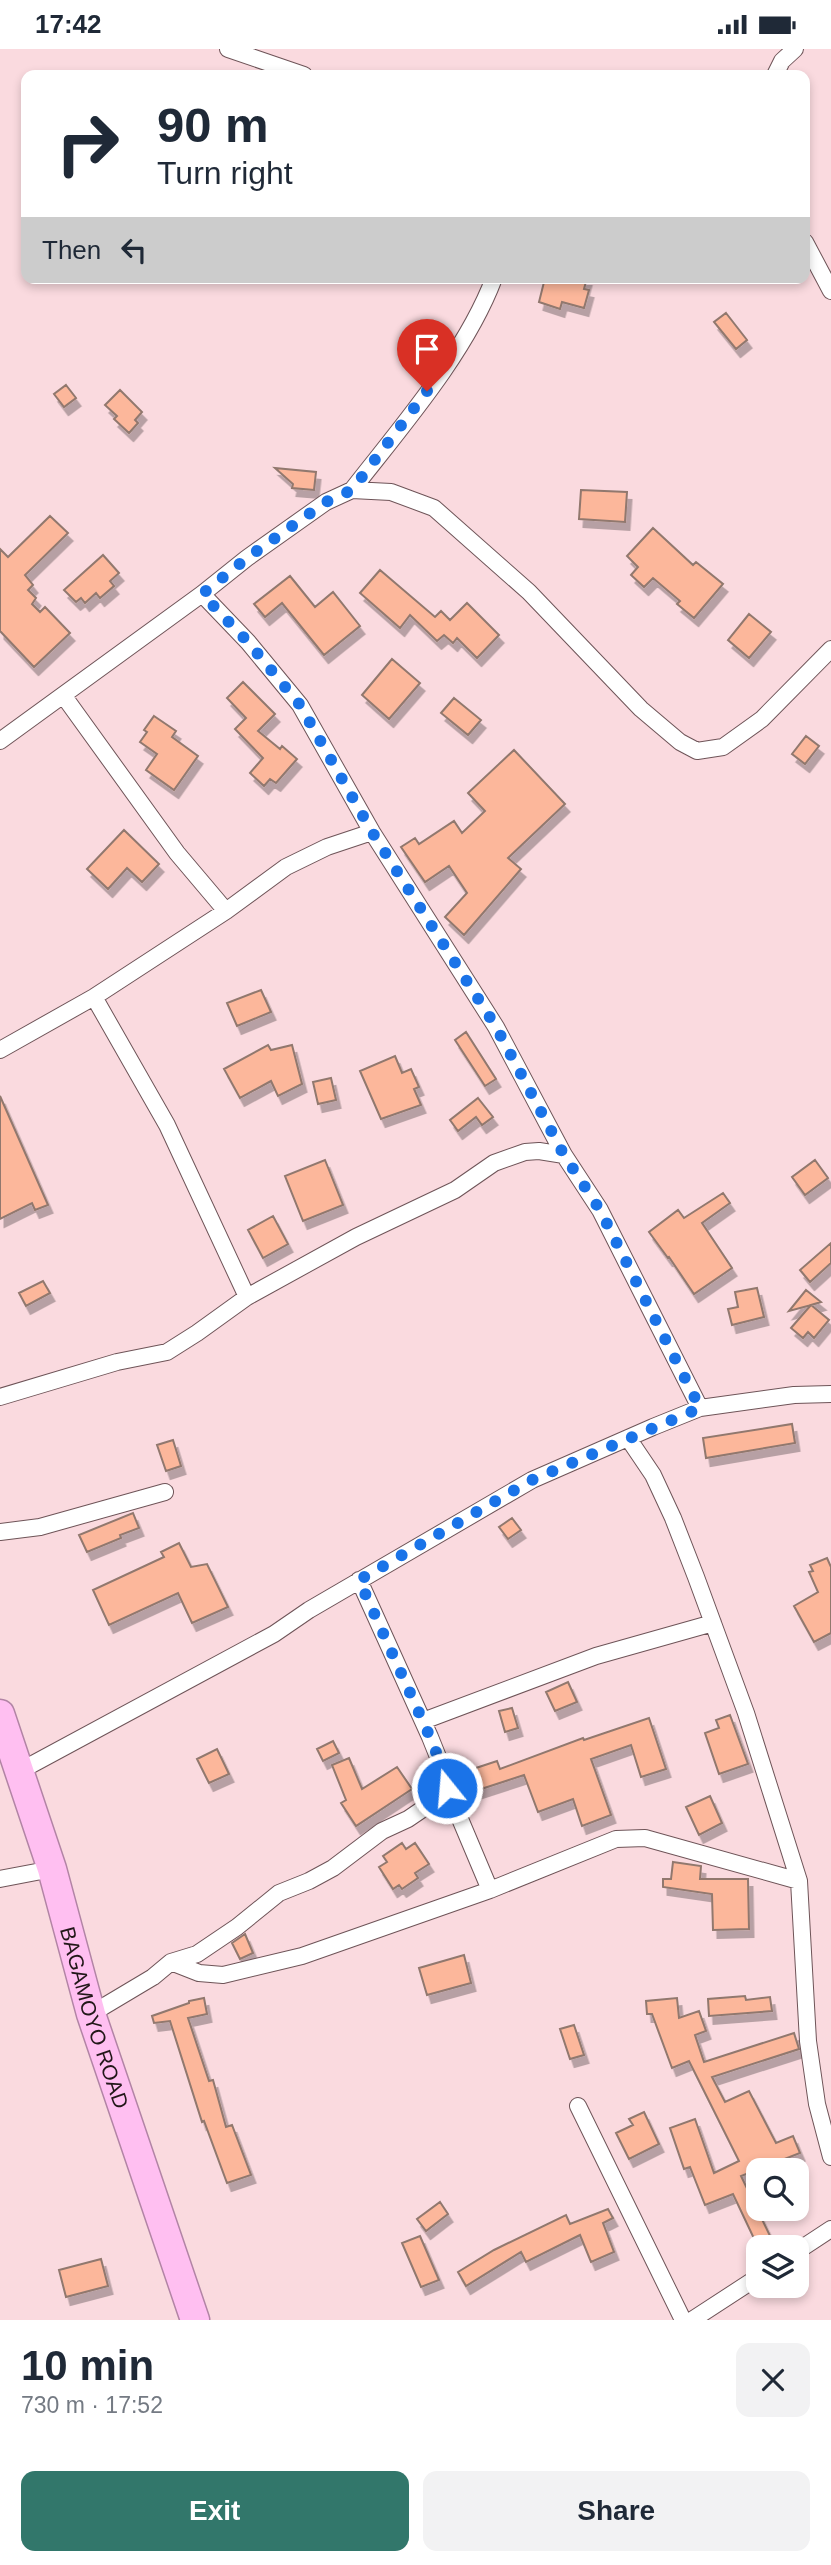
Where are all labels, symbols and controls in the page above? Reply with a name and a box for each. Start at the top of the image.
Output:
text: 17:42 [35,9,102,39]
icon: right [42,98,133,189]
text: 90 m [157,98,269,152]
text: Turn right [157,155,293,191]
icon: left [115,231,153,269]
text: Then [42,235,101,265]
pin [397,319,457,391]
icon: arrive [408,330,446,368]
position arrow [410,1751,484,1825]
street label: BAGAMOYO ROAD [56,1924,134,2111]
map controls [746,2158,809,2298]
button: search [746,2158,809,2221]
button: layers [746,2235,809,2298]
text: 10 min [21,2342,154,2389]
button: close [736,2343,810,2417]
text: 730 m · 17:52 [21,2392,163,2418]
button: Exit [21,2471,409,2551]
button: Share [423,2471,810,2551]

